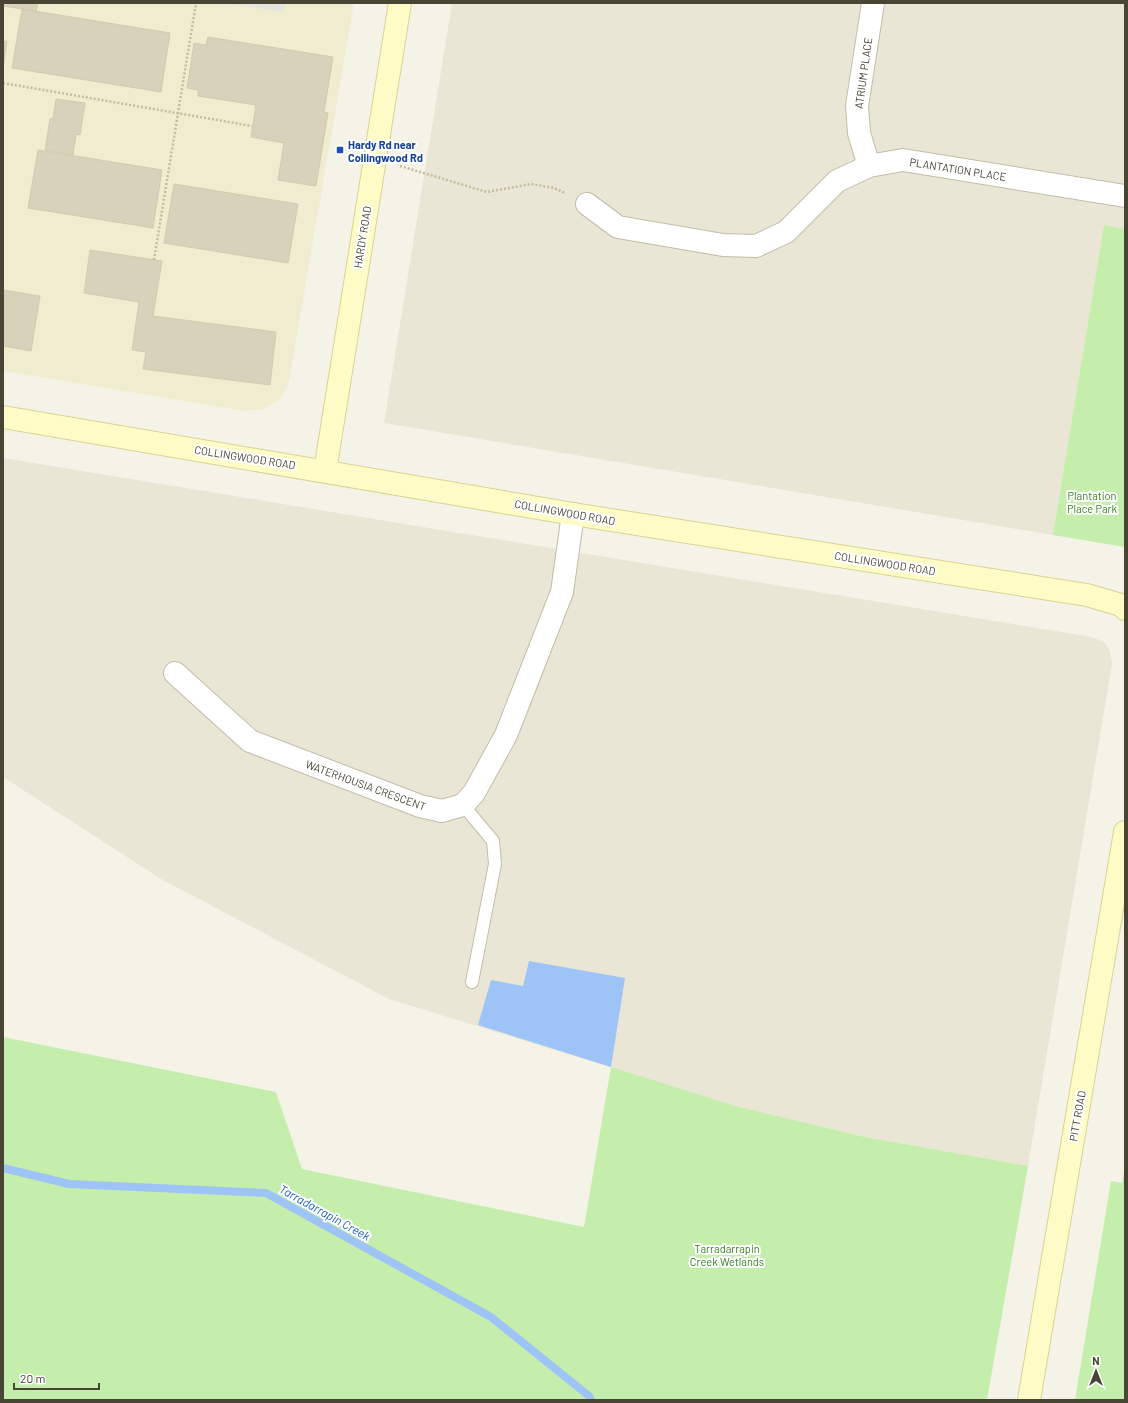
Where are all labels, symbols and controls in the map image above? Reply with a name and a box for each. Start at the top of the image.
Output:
street label: ATRIUM PLACE [852,36,875,110]
place label: Hardy Rd near Collingwood Rd [348,138,423,164]
marker: Hardy Rd near Collingwood Rd [335,145,345,155]
street label: PLANTATION PLACE [909,155,1008,183]
street label: HARDY ROAD [351,205,373,269]
street label: COLLINGWOOD ROAD [194,443,297,471]
park label: Plantation Place Park [1067,489,1118,515]
street label: COLLINGWOOD ROAD [514,497,617,527]
street label: COLLINGWOOD ROAD [834,549,937,577]
street label: WATERHOUSIA CRESCENT [304,757,428,813]
street label: PITT ROAD [1066,1090,1088,1142]
water label: Tarradarrapin Creek [277,1181,373,1243]
park label: Tarradarrapin Creek Wetlands [690,1242,764,1268]
north arrow [1076,1351,1116,1391]
text: N [1092,1354,1100,1367]
scale bar [14,1365,99,1391]
text: 20 m [20,1371,46,1385]

